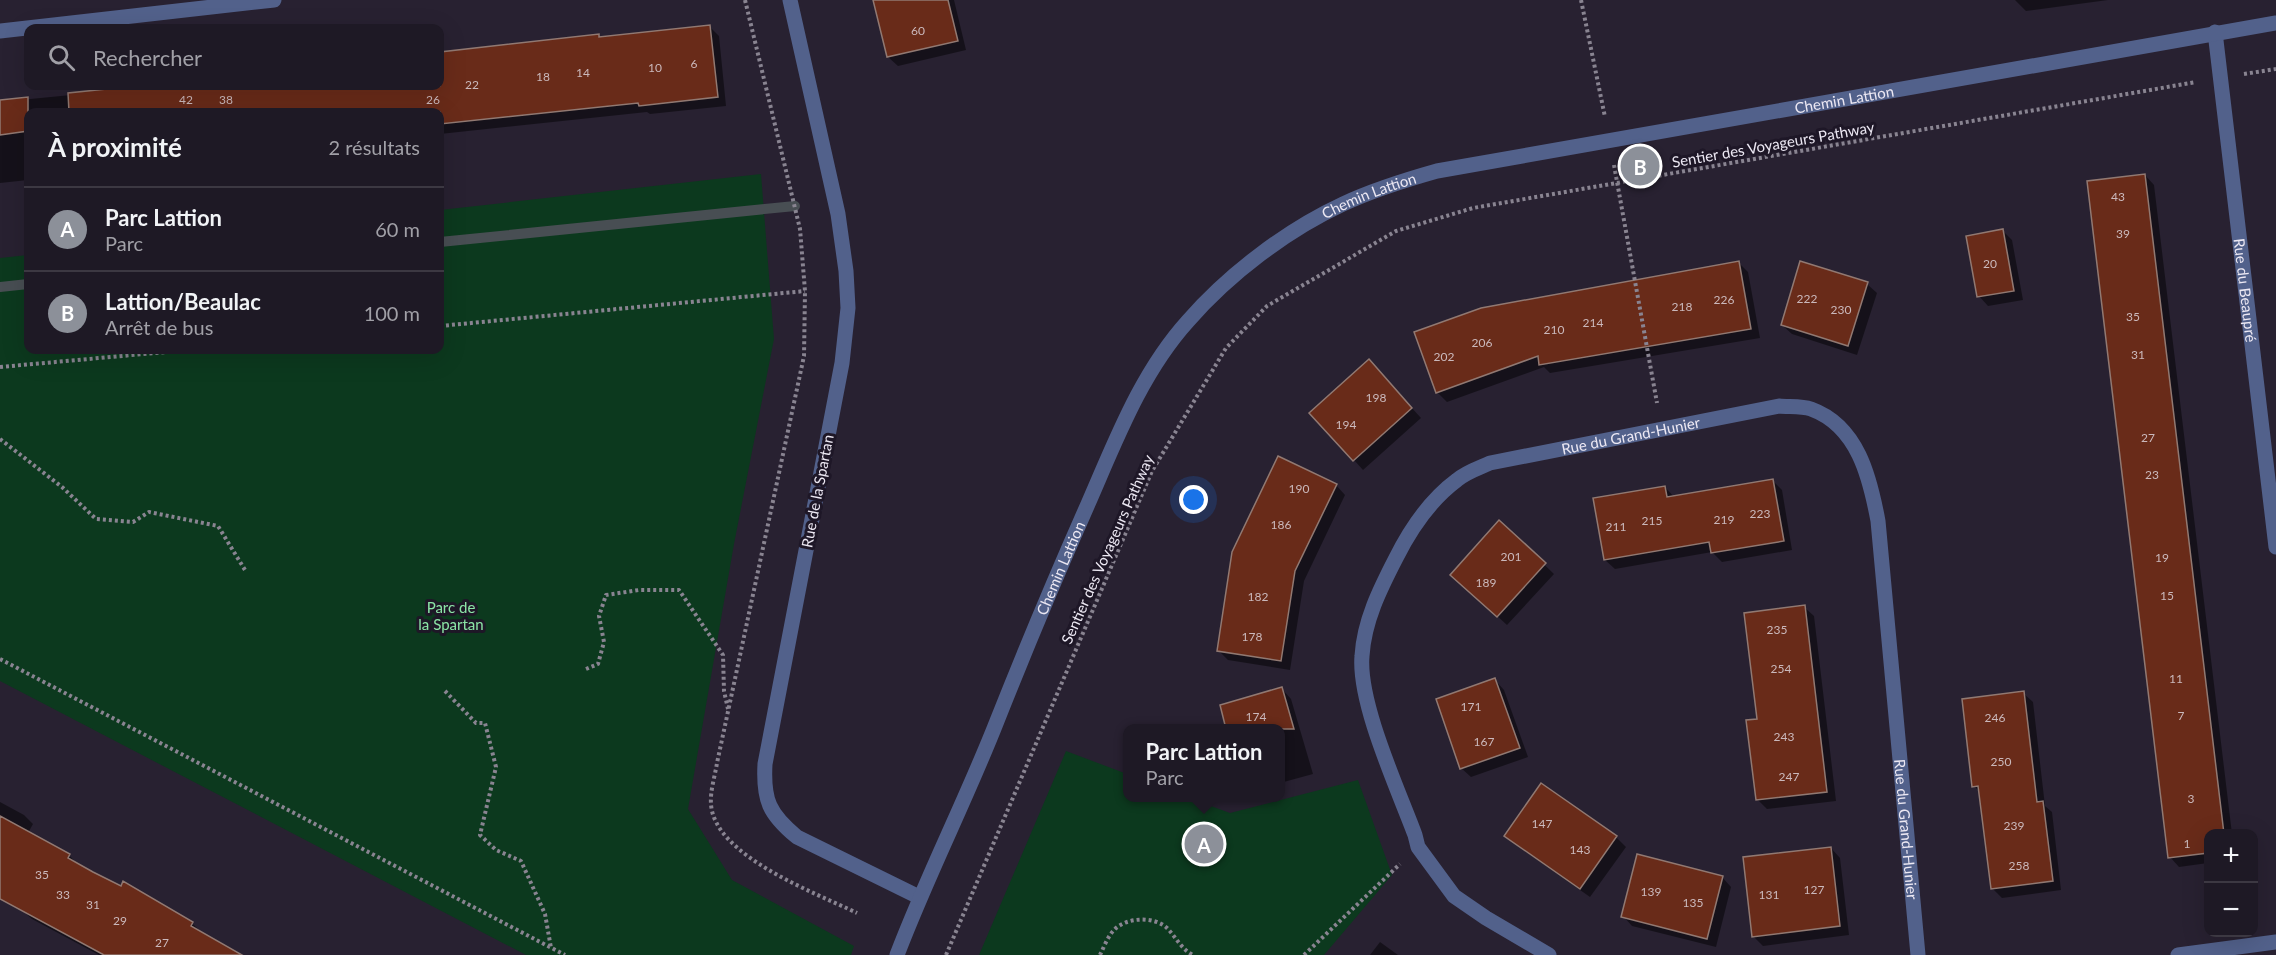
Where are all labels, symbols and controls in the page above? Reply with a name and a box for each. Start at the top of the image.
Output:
house number: 60 [911,23,925,38]
search box [24,24,444,90]
icon: search [45,41,78,74]
text: Rechercher [93,44,202,71]
house number: 6 [691,56,698,71]
house number: 10 [648,60,662,75]
house number: 14 [576,65,590,80]
house number: 18 [536,69,550,84]
house number: 22 [465,77,479,92]
street label: Chemin Lattion [1793,82,1895,117]
house number: 42 [179,92,193,107]
house number: 38 [219,92,233,107]
house number: 26 [426,92,440,107]
street label: Sentier des Voyageurs Pathway [1670,117,1876,171]
text: À proximité [48,131,182,163]
text: 2 résultats [329,135,420,159]
pin: B [1620,144,1660,188]
street label: Chemin Lattion [1318,169,1418,222]
house number: 43 [2111,189,2125,204]
text: Parc Lattion [105,204,222,231]
text: A [61,217,74,241]
text: 60 m [375,217,420,241]
house number: 39 [2116,226,2130,241]
text: Parc [105,231,143,255]
street label: Rue du Beaupré [2230,237,2261,343]
house number: 20 [1983,256,1997,271]
text: Lattion/Beaulac [105,288,261,315]
house number: 222 [1797,291,1817,306]
house number: 226 [1714,292,1734,307]
house number: 218 [1672,299,1692,314]
text: B [61,301,74,325]
text: 100 m [364,301,420,325]
house number: 230 [1831,302,1851,317]
house number: 35 [2126,309,2140,324]
text: Arrêt de bus [105,315,213,339]
house number: 214 [1583,315,1603,330]
house number: 210 [1544,322,1564,337]
house number: 206 [1472,335,1492,350]
house number: 31 [2131,347,2145,362]
house number: 202 [1434,349,1454,364]
house number: 198 [1366,390,1386,405]
street label: Rue du Grand-Hunier [1560,413,1702,458]
house number: 194 [1336,417,1356,432]
house number: 27 [2141,430,2155,445]
street label: Rue de la Spartan [797,433,837,549]
street label: Sentier des Voyageurs Pathway [1057,451,1157,646]
house number: 23 [2145,467,2159,482]
house number: 190 [1289,481,1309,496]
your location [1179,485,1208,514]
house number: 223 [1750,506,1770,521]
house number: 219 [1714,512,1734,527]
house number: 215 [1642,513,1662,528]
house number: 186 [1271,517,1291,532]
street label: Chemin Lattion [1032,518,1088,618]
house number: 211 [1606,519,1626,534]
house number: 201 [1501,549,1521,564]
house number: 19 [2155,550,2169,565]
house number: 189 [1476,575,1496,590]
house number: 15 [2160,588,2174,603]
house number: 182 [1248,589,1268,604]
park label: Parc de la Spartan [418,598,484,633]
house number: 235 [1767,622,1787,637]
house number: 178 [1242,629,1262,644]
house number: 254 [1771,661,1791,676]
house number: 11 [2169,671,2183,686]
house number: 171 [1461,699,1481,714]
house number: 7 [2178,708,2185,723]
house number: 174 [1246,709,1266,724]
house number: 246 [1985,710,2005,725]
popup [1123,724,1285,802]
house number: 243 [1774,729,1794,744]
house number: 167 [1474,734,1494,749]
text: Parc Lattion [1146,738,1263,765]
house number: 250 [1991,754,2011,769]
street label: Rue du Grand-Hunier [1891,758,1922,901]
text: Parc [1146,765,1184,789]
house number: 247 [1779,769,1799,784]
house number: 3 [2188,791,2195,806]
house number: 147 [1532,816,1552,831]
house number: 239 [2004,818,2024,833]
pin: A [1184,822,1224,866]
map controls [2204,829,2258,937]
button: + [2204,829,2258,883]
house number: 1 [2184,836,2191,851]
house number: 143 [1570,842,1590,857]
house number: 258 [2009,858,2029,873]
house number: 35 [35,867,49,882]
house number: 127 [1804,882,1824,897]
button: − [2204,883,2258,937]
house number: 139 [1641,884,1661,899]
house number: 33 [56,887,70,902]
house number: 131 [1759,887,1779,902]
house number: 135 [1683,895,1703,910]
house number: 31 [86,897,100,912]
house number: 29 [113,913,127,928]
house number: 27 [155,935,169,950]

